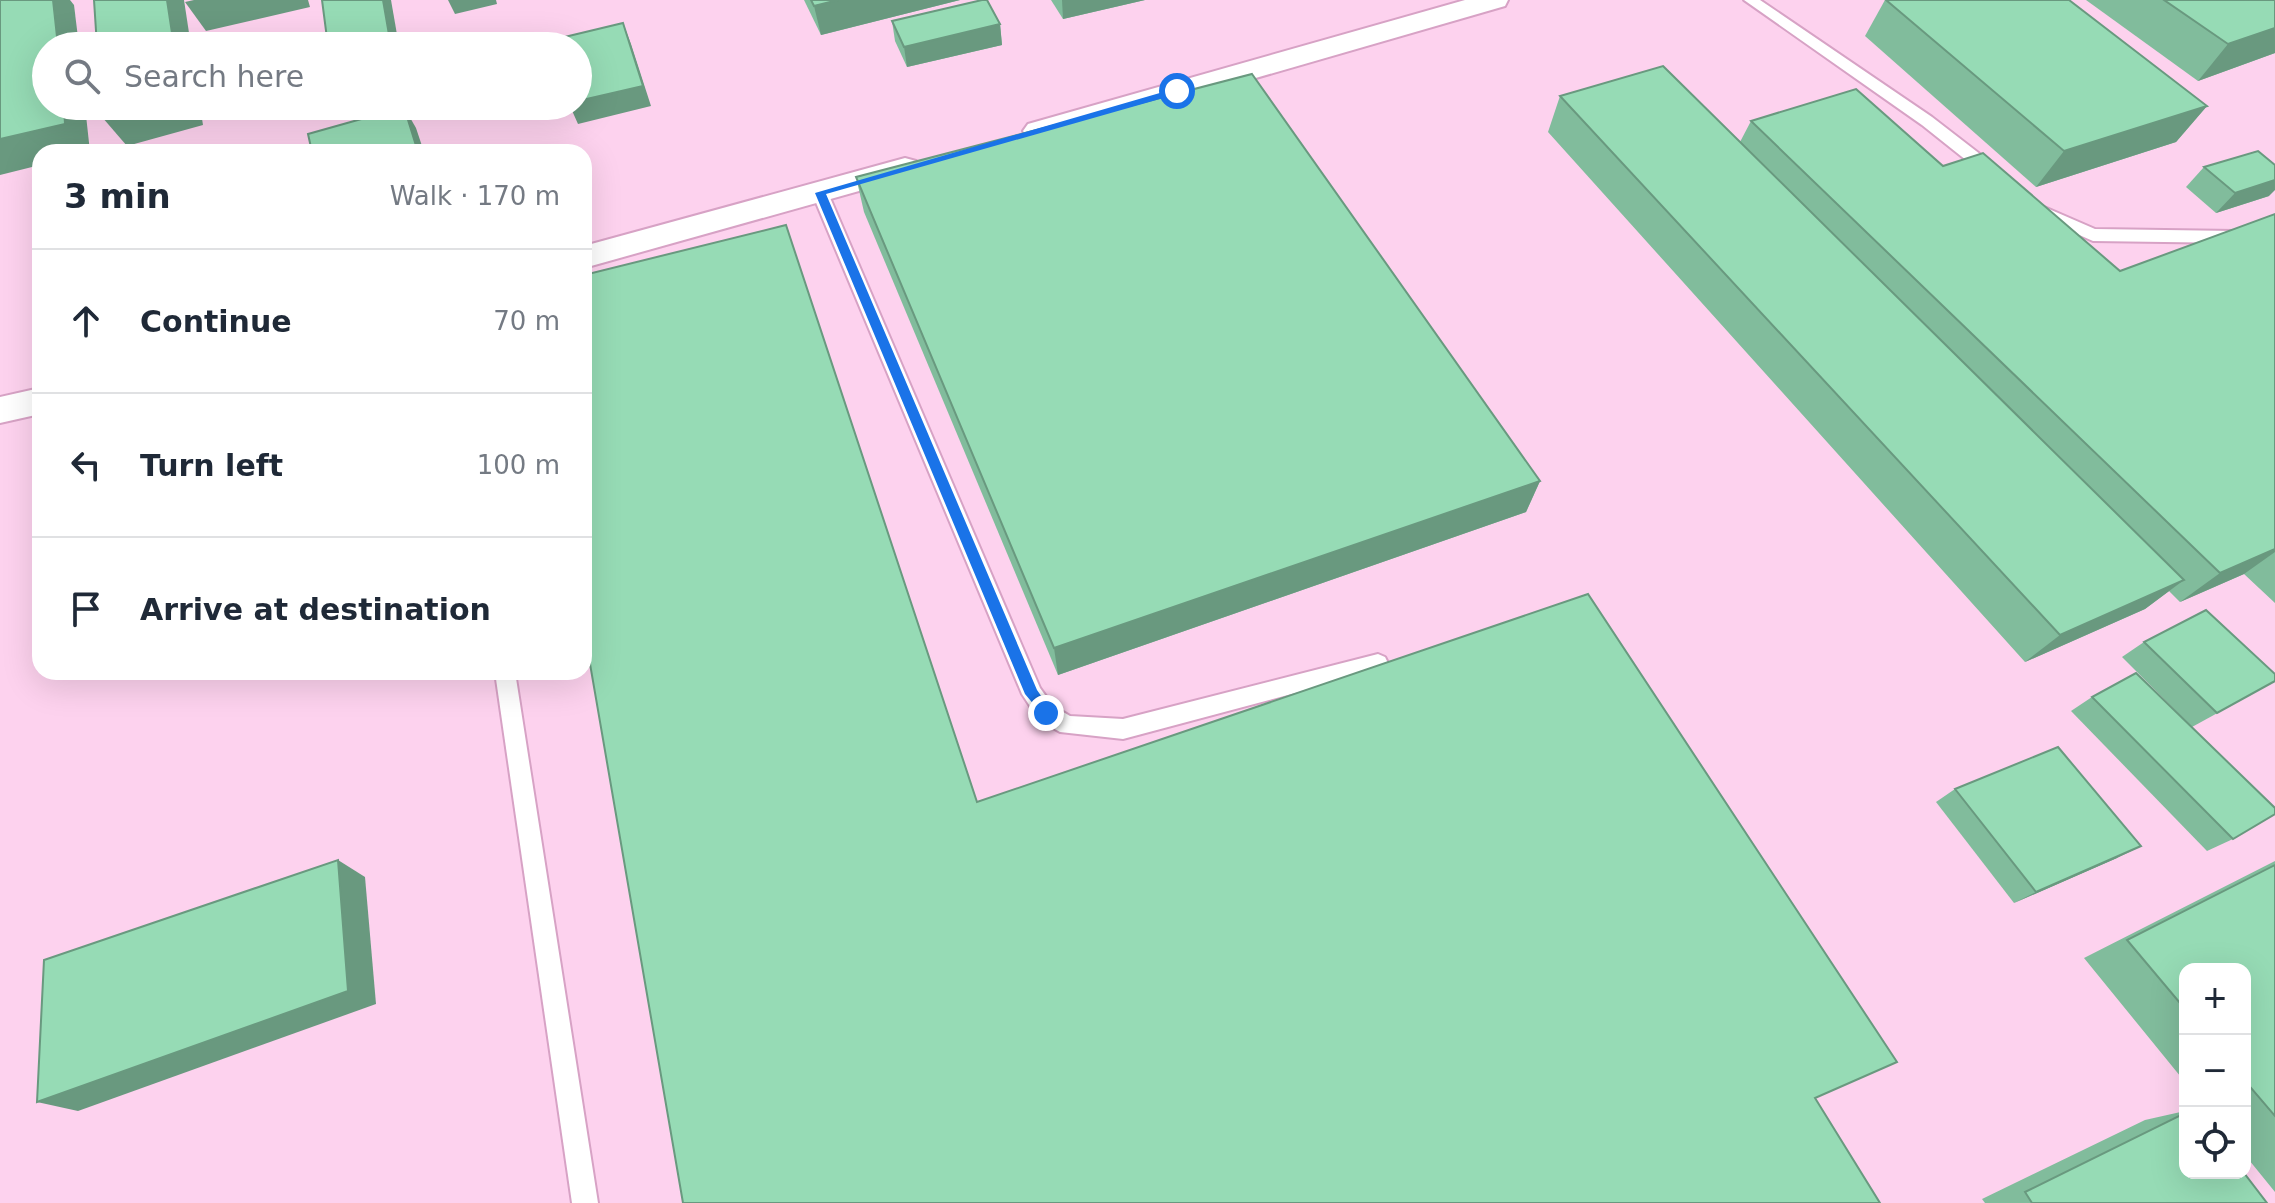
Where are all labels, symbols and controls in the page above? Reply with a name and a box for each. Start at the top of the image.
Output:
search box [32,32,592,120]
icon: search [60,54,104,98]
text: Search here [124,59,304,94]
route start [1159,73,1195,109]
text: 3 min [64,176,171,216]
text: Walk · 170 m [390,181,560,211]
icon: ahead [64,299,108,343]
text: Continue [140,304,292,339]
text: 70 m [493,306,560,336]
icon: left [64,443,108,487]
text: Turn left [140,448,283,483]
text: 100 m [477,450,560,480]
icon: arrive [64,587,108,631]
text: Arrive at destination [140,592,491,627]
route end [1028,695,1064,731]
map controls [2179,963,2251,1179]
button: + [2179,963,2251,1035]
button: − [2179,1035,2251,1107]
button: locate [2179,1107,2251,1179]

